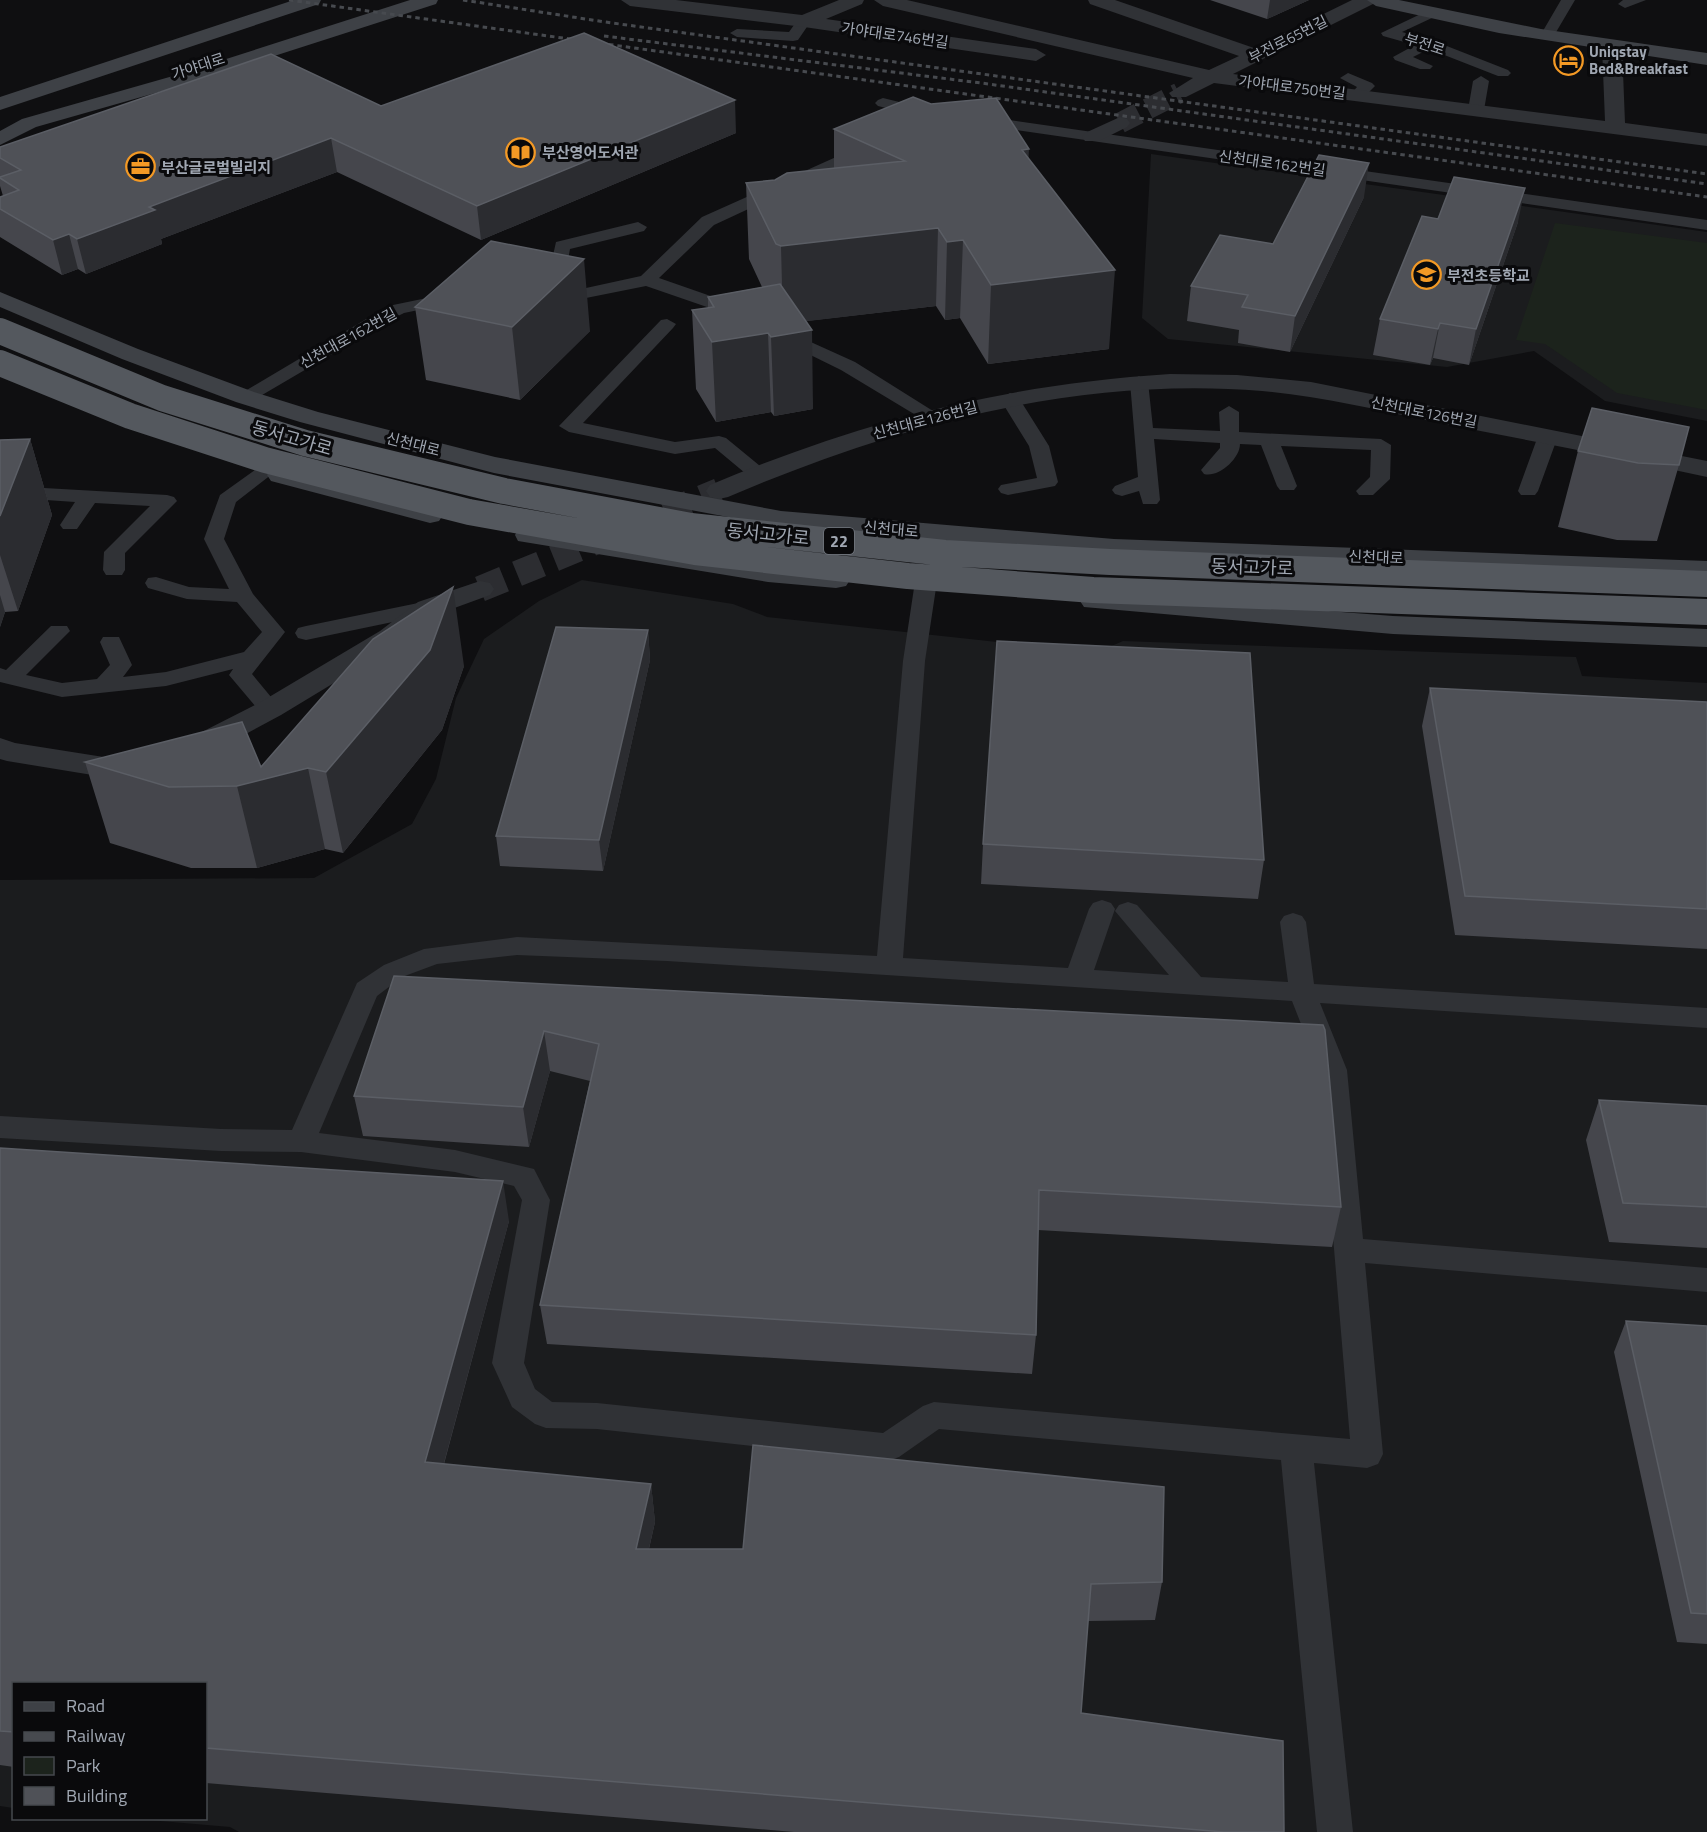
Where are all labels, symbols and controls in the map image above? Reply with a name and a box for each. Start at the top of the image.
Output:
street label: 부전로65번길 [1245,9,1331,69]
street label: 가야대로746번길 [840,16,950,54]
street label: 부전로 [1402,27,1448,61]
place label: Uniqstay Bed&Breakfast [1589,40,1688,80]
hotel icon: Uniqstay Bed&Breakfast [1552,44,1584,76]
street label: 가야대로 [168,47,228,85]
street label: 가야대로750번길 [1237,69,1347,105]
library icon: 부산영어도서관 [505,136,537,168]
place label: 부산영어도서관 [542,141,639,164]
street label: 신천대로162번길 [1217,144,1327,182]
office icon: 부산글로벌빌리지 [124,151,156,183]
place label: 부산글로벌빌리지 [161,156,271,179]
school or university icon: 부전초등학교 [1410,259,1442,291]
place label: 부전초등학교 [1447,264,1530,287]
street label: 신천대로162번길 [295,302,401,374]
street label: 신천대로126번길 [1369,390,1479,434]
street label: 신천대로126번길 [870,395,980,445]
street label: 동서고가로 [248,414,336,462]
street label: 신천대로 [383,426,443,462]
street label: 신천대로 [863,515,919,543]
street label: 동서고가로 [725,516,811,552]
road number: 22 [824,528,854,554]
street label: 신천대로 [1348,545,1404,569]
street label: 동서고가로 [1210,552,1294,582]
legend [12,1682,207,1820]
text: Road [66,1692,105,1719]
text: Railway [66,1722,126,1749]
text: Park [66,1752,101,1779]
text: Building [66,1782,127,1809]

